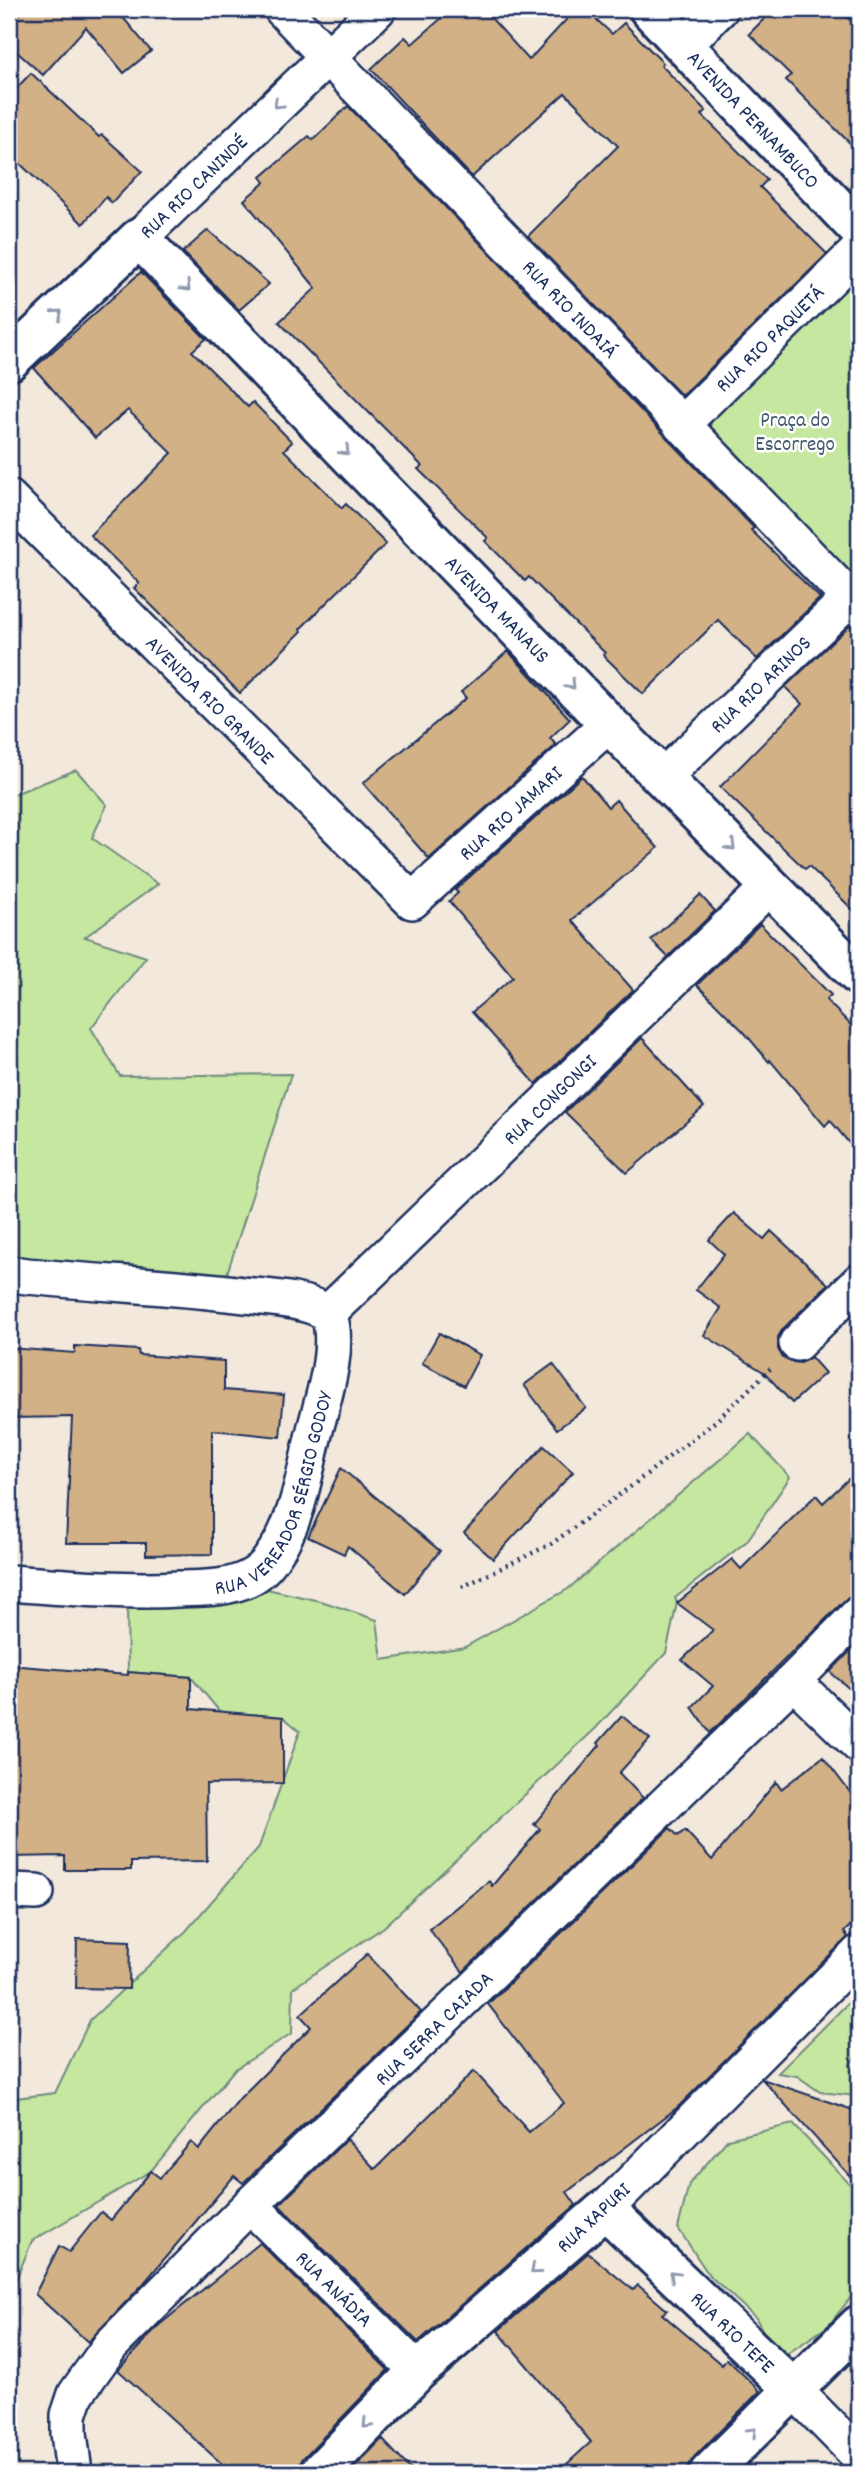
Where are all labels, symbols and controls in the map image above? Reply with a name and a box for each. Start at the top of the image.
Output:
street label: AVENIDA PERNAMBUCO [678,45,825,197]
one-way arrow [274,95,287,108]
street label: RUA RIO CANINDÉ [134,129,256,247]
street label: RUA RIO INDAIÁ [514,255,623,367]
one-way arrow [178,279,191,292]
street label: RUA RIO PAQUETÁ [710,279,833,401]
one-way arrow [50,309,63,322]
park label: Praça do Escorrego [755,407,835,461]
one-way arrow [336,443,349,456]
street label: AVENIDA MANAUS [436,550,555,672]
street label: AVENIDA RIO GRANDE [137,630,280,773]
street label: RUA RIO ARINOS [705,630,820,742]
one-way arrow [562,677,575,690]
street label: RUA RIO JAMARI [454,760,571,870]
one-way arrow [723,838,736,851]
street label: RUA CONGONGI [498,1048,605,1154]
street label: RUA VEREADOR SÉRGIO GODOY [213,1388,343,1605]
street label: RUA SERRA CAIADA [370,1966,502,2094]
street label: RUA XAPURI [551,2177,639,2262]
street label: RUA ANÁDIA [287,2246,378,2336]
one-way arrow [530,2262,543,2274]
one-way arrow [669,2271,682,2284]
street label: RUA RIO TEFE [682,2286,780,2382]
one-way arrow [363,2415,376,2428]
one-way arrow [743,2427,756,2440]

